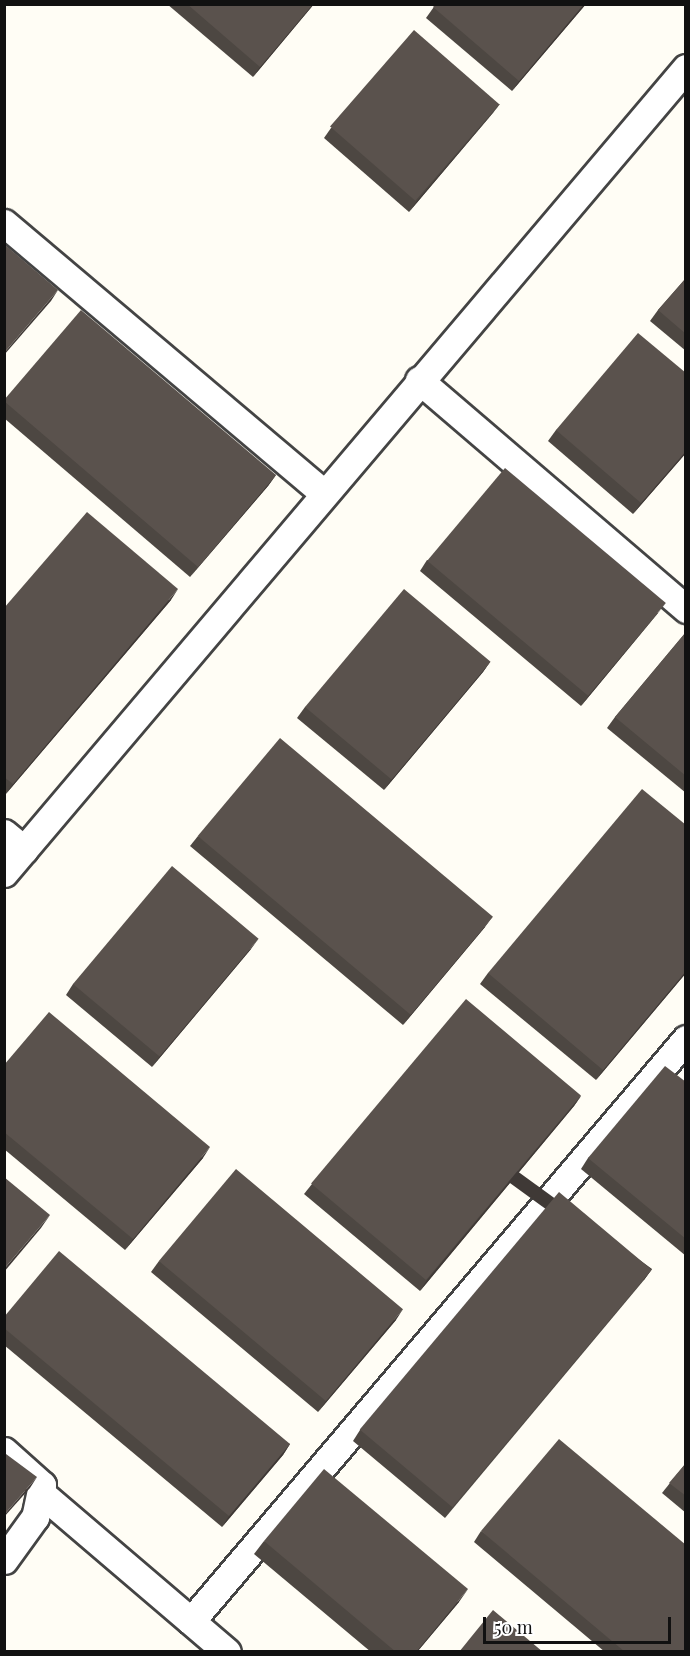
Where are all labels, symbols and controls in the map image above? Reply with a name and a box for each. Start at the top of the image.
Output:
scale bar [486,1605,674,1643]
text: 50 m [494,1615,533,1639]

